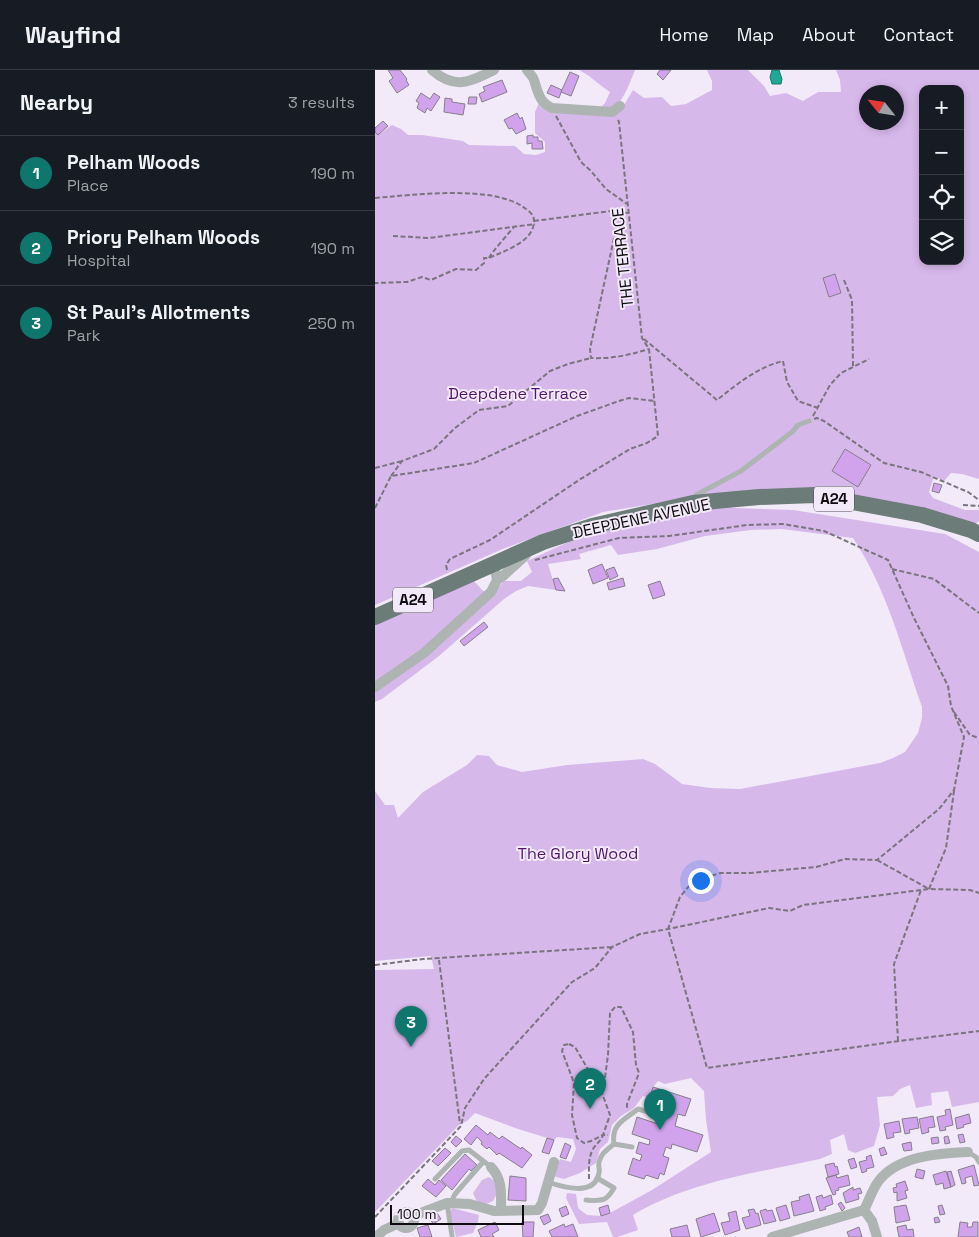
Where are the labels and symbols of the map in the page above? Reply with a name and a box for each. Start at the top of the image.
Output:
north arrow [859,85,904,130]
street label: THE TERRACE [607,207,638,309]
park label: Deepdene Terrace [448,383,588,404]
road number: A24 [814,486,854,512]
street label: DEEPDENE AVENUE [571,494,712,543]
road number: A24 [393,588,433,612]
park label: The Glory Wood [518,843,638,864]
your location [688,868,714,894]
pin: 3 [395,1006,427,1047]
pin: 2 [574,1068,606,1109]
pin: 1 [644,1089,676,1130]
scale bar [390,1202,524,1225]

